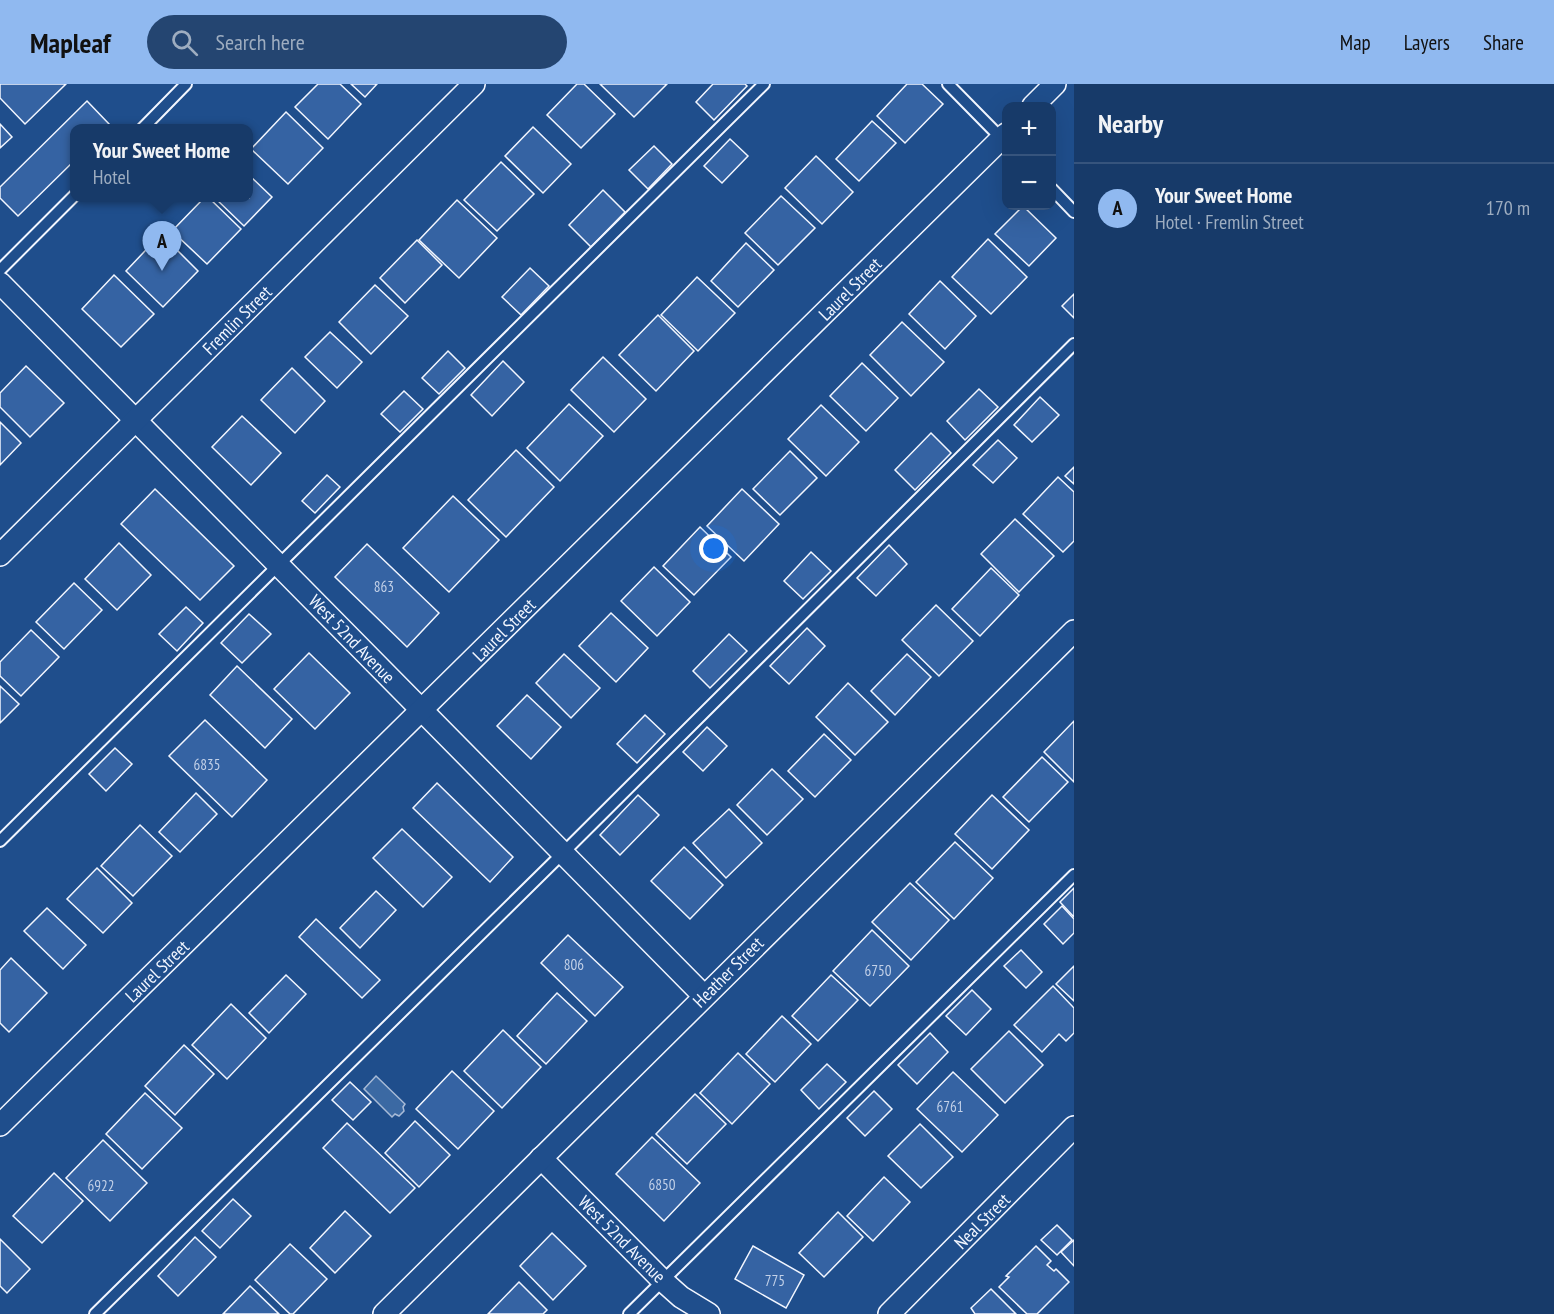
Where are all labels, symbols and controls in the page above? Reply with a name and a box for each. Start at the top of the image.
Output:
search box [147,15,567,69]
text: Mapleaf [30,24,111,61]
icon: search [168,26,201,59]
text: Search here [216,28,305,56]
text: Map [1340,29,1371,56]
text: Layers [1404,29,1450,56]
text: Share [1483,29,1524,56]
map controls [1002,102,1056,210]
button: + [1002,102,1056,156]
text: Nearby [1098,107,1163,140]
popup [70,124,253,202]
text: Your Sweet Home [93,136,230,164]
button: − [1002,156,1056,210]
text: Hotel [93,164,130,190]
text: Your Sweet Home [1155,181,1292,209]
text: A [1112,195,1123,221]
text: 170 m [1486,195,1530,221]
text: Hotel · Fremlin Street [1155,209,1304,235]
pin: A [142,222,182,271]
street label: Laurel Street [814,253,886,325]
street label: Fremlin Street [198,281,276,359]
your location [699,534,728,563]
house number: 863 [374,577,394,596]
street label: West 52nd Avenue [304,590,400,688]
street label: Laurel Street [468,594,540,666]
house number: 6835 [193,755,221,774]
street label: Heather Street [688,932,768,1012]
street label: Laurel Street [120,935,194,1007]
house number: 806 [564,955,584,974]
house number: 6750 [864,961,892,980]
house number: 6761 [936,1097,964,1116]
house number: 6850 [648,1175,676,1194]
house number: 6922 [87,1176,115,1195]
street label: Neal Street [949,1188,1015,1254]
street label: West 52nd Avenue [573,1190,671,1288]
house number: 775 [765,1271,785,1290]

